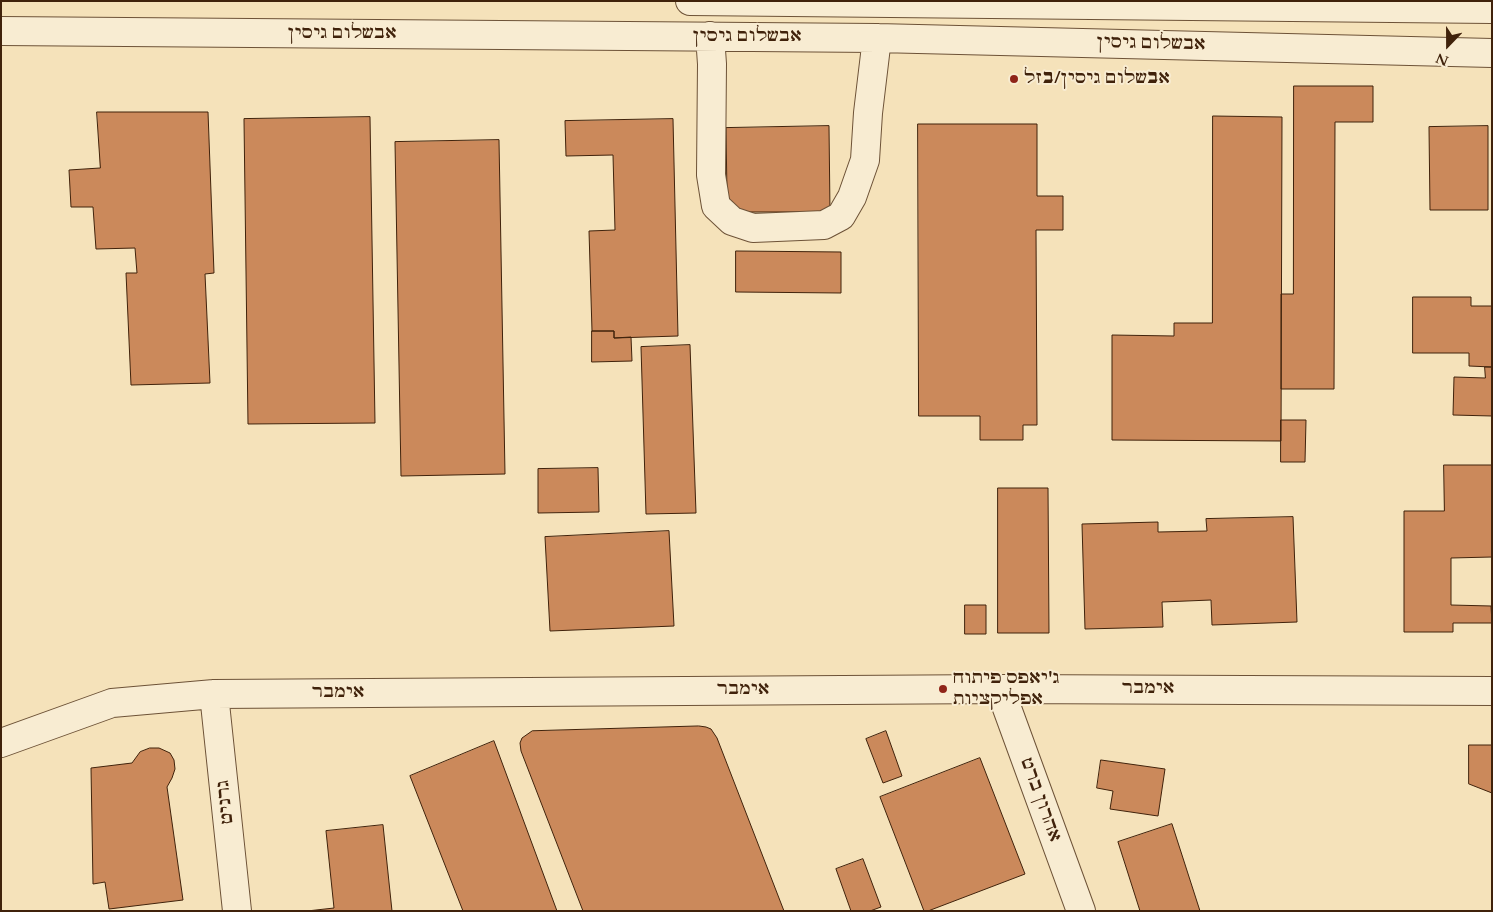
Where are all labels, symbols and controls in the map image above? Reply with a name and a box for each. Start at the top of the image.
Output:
north arrow [1423,20,1473,70]
street label: אבשלום גיסין [287,23,397,45]
street label: אבשלום גיסין [692,26,802,48]
street label: אבשלום גיסין [1096,32,1206,56]
text: N [1433,48,1451,70]
place label: אבשלום גיסין/בזל [1024,68,1170,90]
marker: אבשלום גיסין/בזל [1008,73,1020,85]
place label: ג'יאפס פיתוח אפליקציות [953,668,1060,711]
street label: אימבר [1122,678,1174,700]
street label: אימבר [717,679,769,701]
street label: אימבר [312,682,364,704]
marker: ג'יאפס פיתוח אפליקציות [937,683,949,695]
street label: אהרון ברט [1015,755,1065,845]
street label: גרניט [213,779,239,825]

